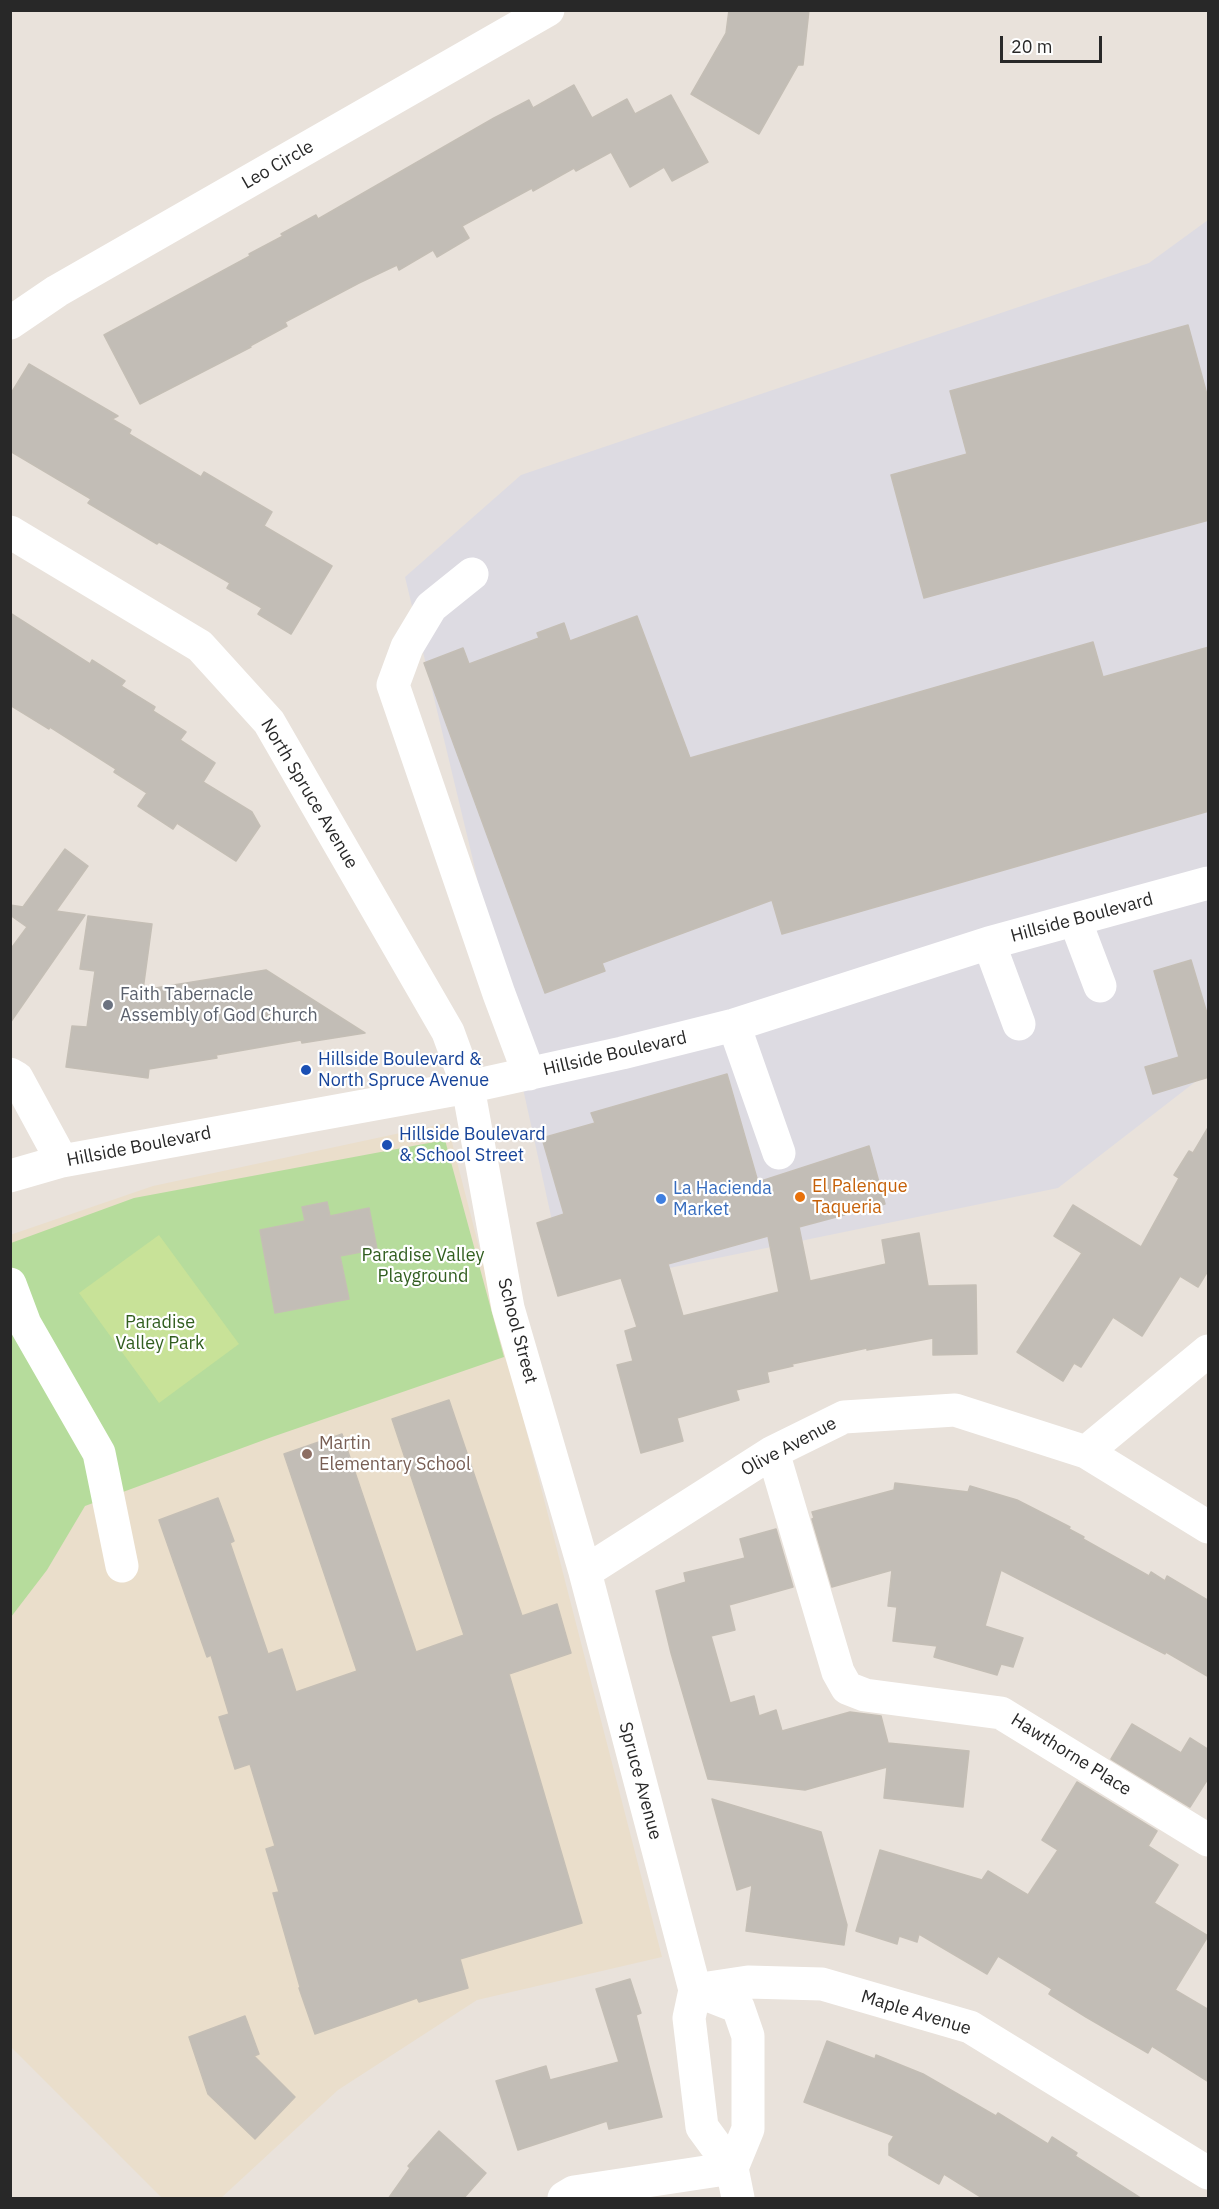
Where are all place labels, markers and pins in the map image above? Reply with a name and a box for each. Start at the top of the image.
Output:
place label: Faith Tabernacle Assembly of God Church [120,984,318,1026]
marker: Faith Tabernacle Assembly of God Church [101,998,115,1012]
place label: Hillside Boulevard & North Spruce Avenue [318,1049,489,1092]
marker: Hillside Boulevard & North Spruce Avenue [299,1063,313,1077]
place label: Hillside Boulevard & School Street [399,1124,546,1166]
marker: Hillside Boulevard & School Street [380,1138,394,1152]
place label: El Palenque Taqueria [812,1176,908,1218]
place label: La Hacienda Market [673,1178,772,1220]
marker: El Palenque Taqueria [793,1190,807,1204]
marker: La Hacienda Market [654,1192,668,1206]
place label: Martin Elementary School [319,1433,471,1476]
marker: Martin Elementary School [300,1447,314,1461]

